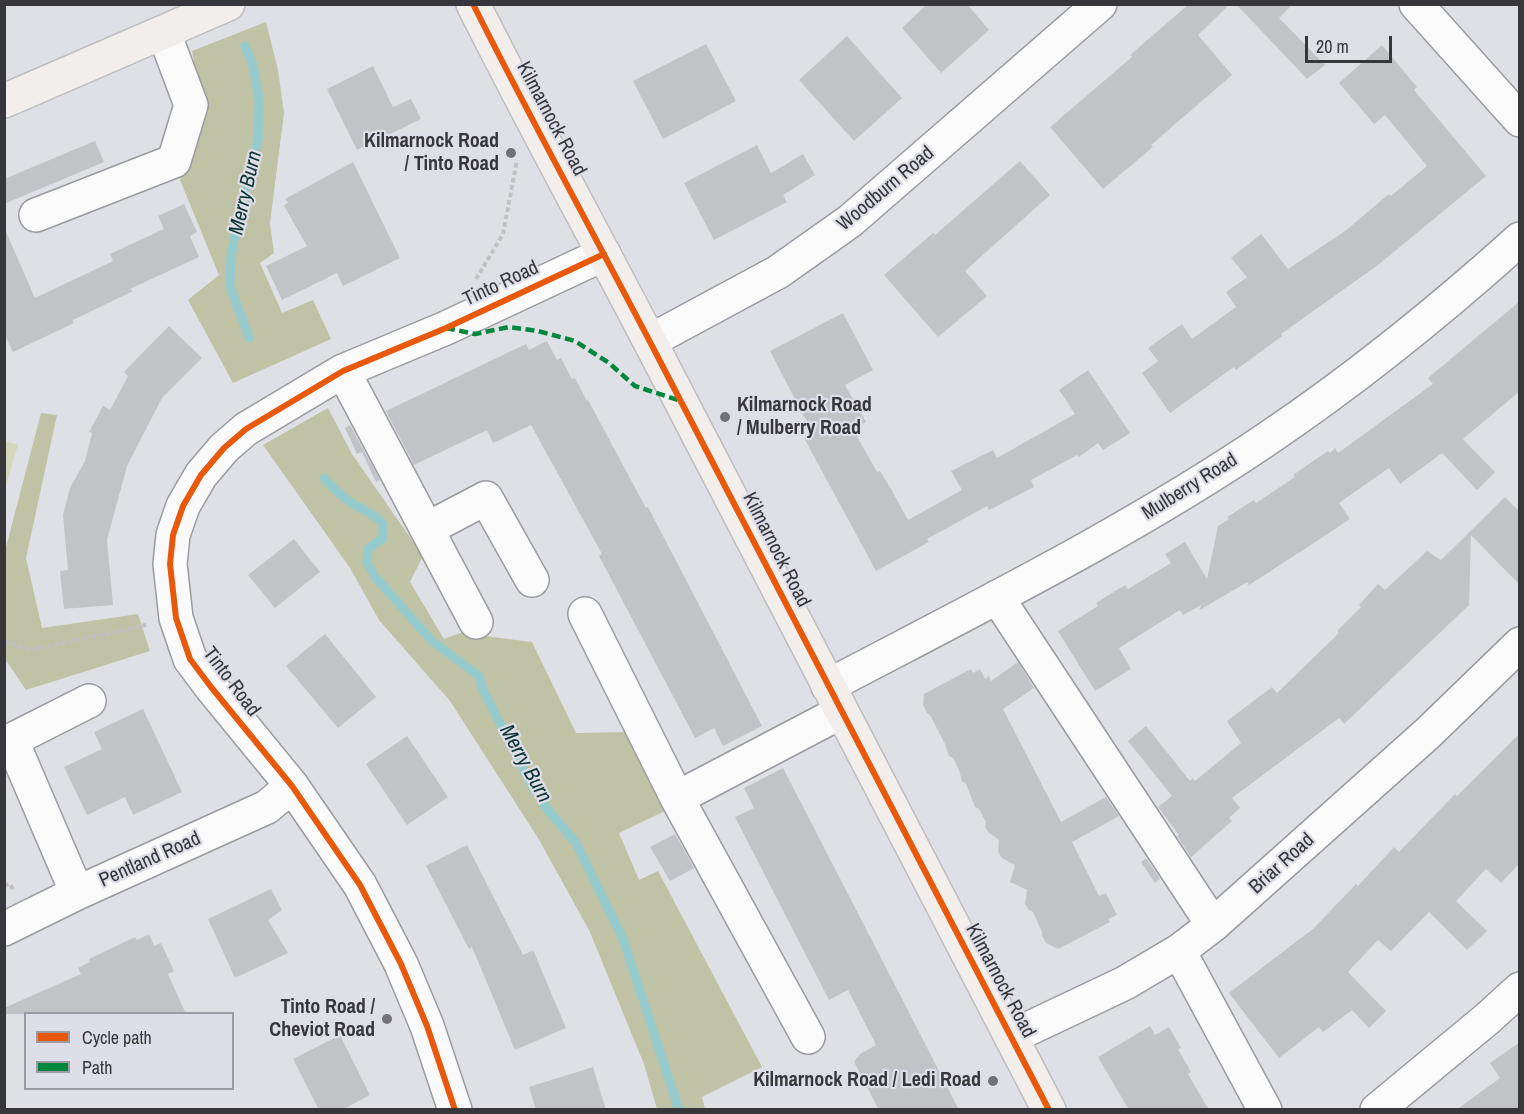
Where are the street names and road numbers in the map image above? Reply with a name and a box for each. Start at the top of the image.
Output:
street label: Kilmarnock Road [511,58,591,180]
street label: Woodburn Road [833,142,939,236]
street label: Tinto Road [459,256,543,312]
street label: Mulberry Road [1138,448,1242,526]
street label: Kilmarnock Road [737,489,815,611]
street label: Tinto Road [197,643,265,721]
street label: Pentland Road [96,827,204,893]
street label: Briar Road [1245,829,1319,899]
street label: Kilmarnock Road [960,920,1040,1042]

